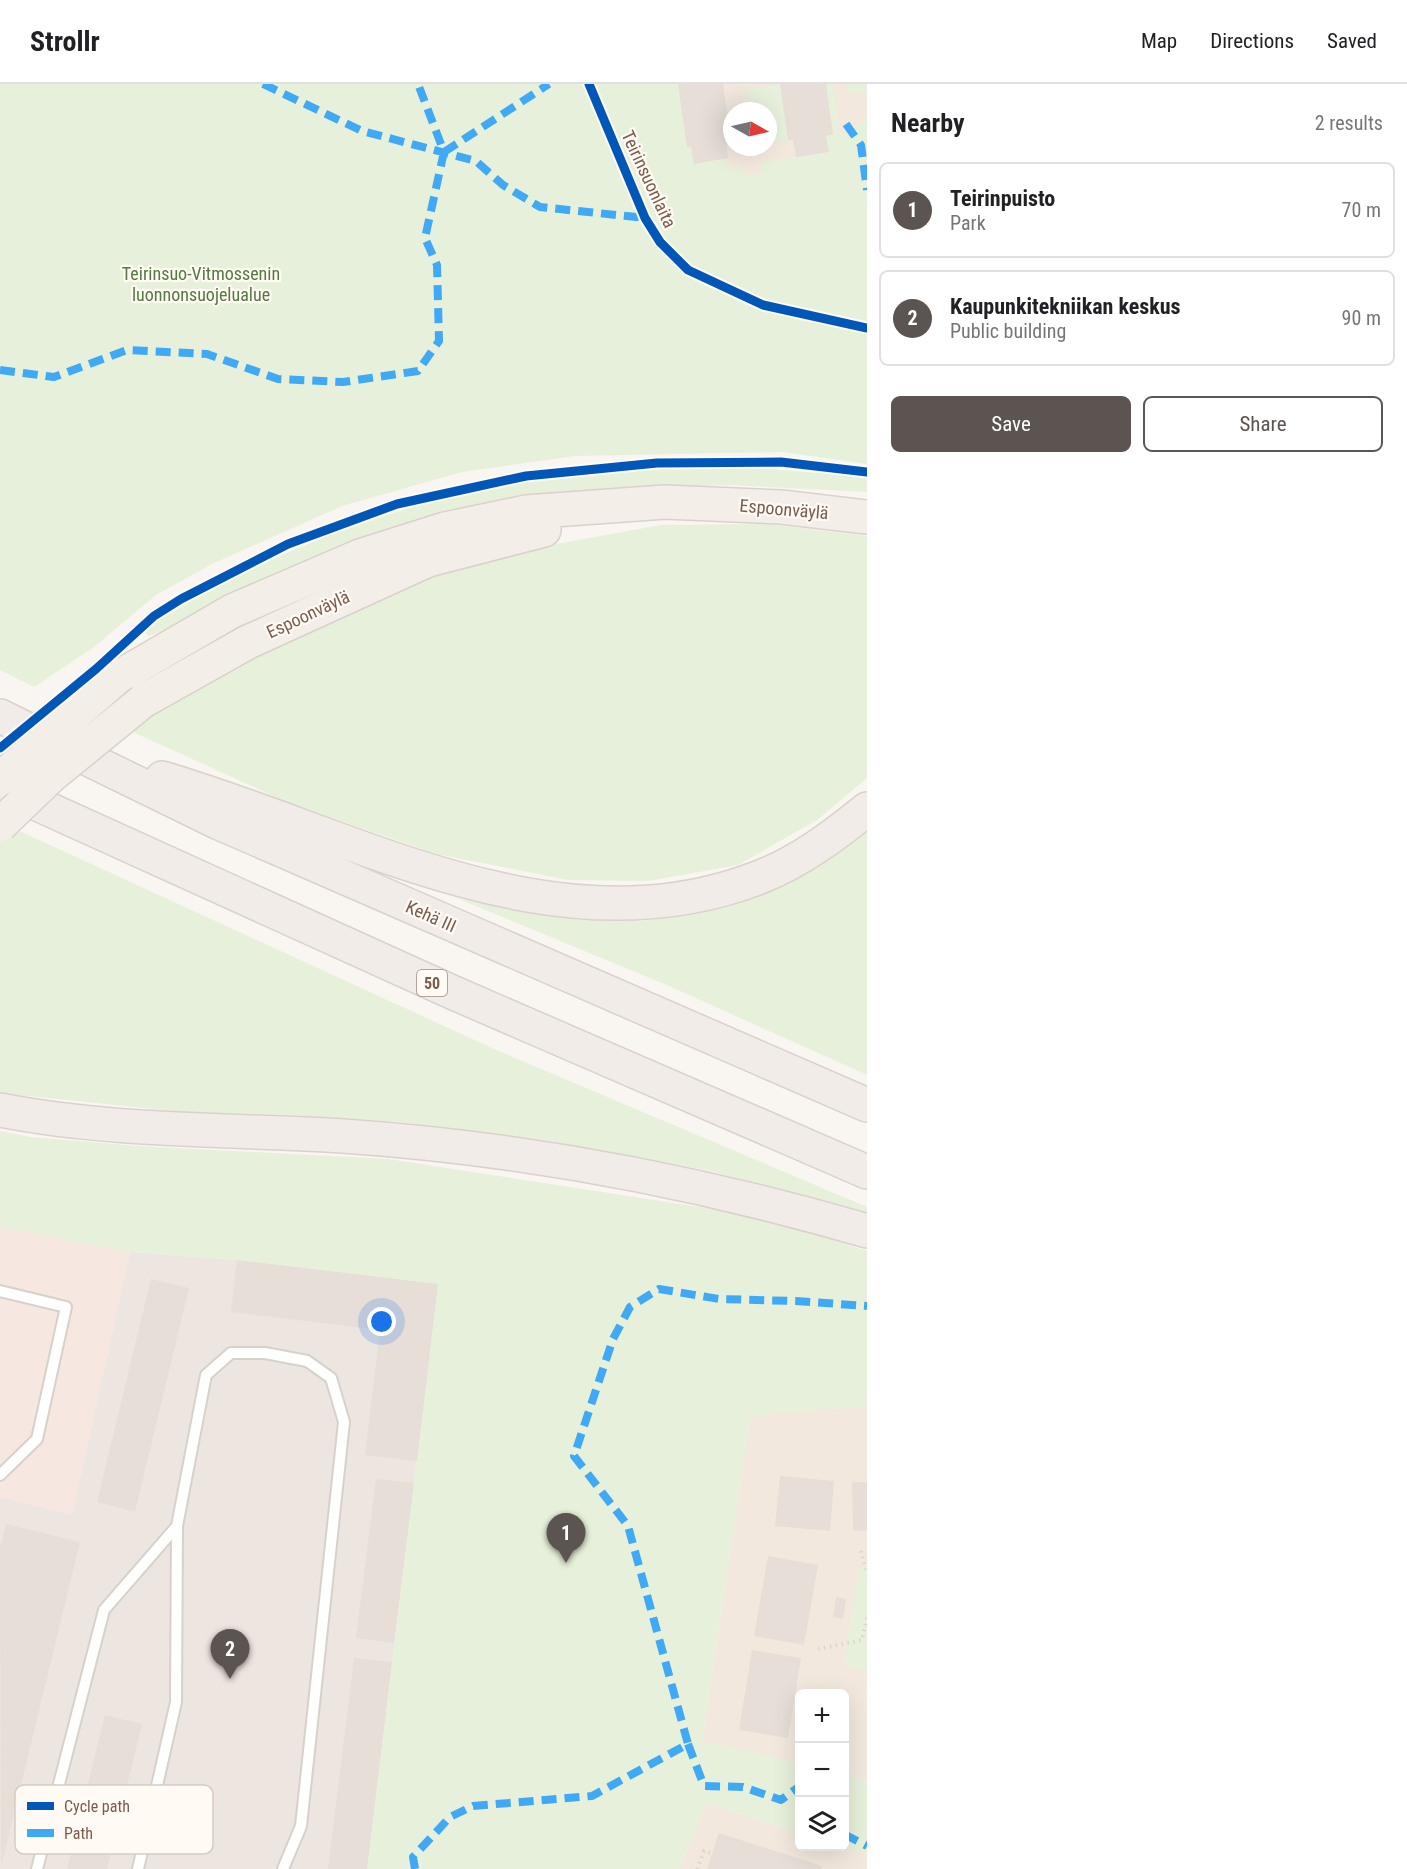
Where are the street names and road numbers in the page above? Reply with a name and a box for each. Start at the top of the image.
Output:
street label: Teirinsuonlaita [617,127,681,231]
street label: Espoonväylä [739,495,829,523]
street label: Espoonväylä [263,586,353,642]
street label: Kehä III [403,896,459,936]
road number: 50 [417,970,447,996]

